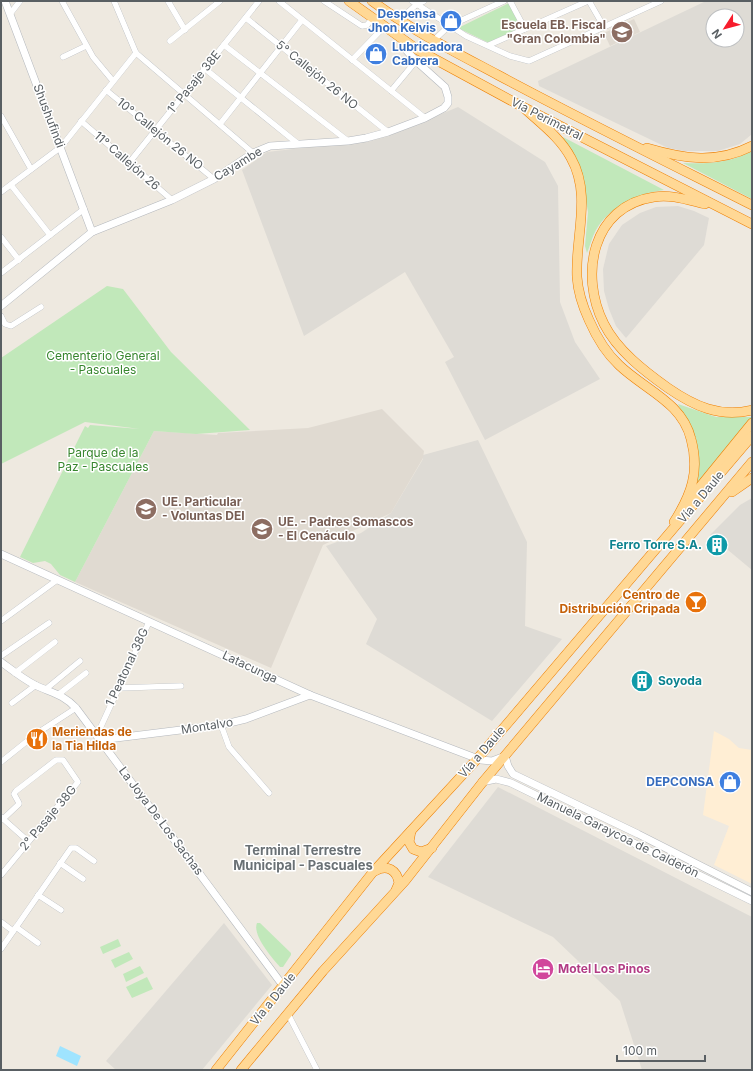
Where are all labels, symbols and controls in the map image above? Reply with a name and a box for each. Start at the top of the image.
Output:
place label: Despensa Jhon Kelvis [368,6,436,35]
shop icon: Despensa Jhon Kelvis [438,8,464,34]
north arrow [705,8,745,48]
place label: Escuela EB. Fiscal "Gran Colombia" [501,17,606,46]
school or university icon: Escuela EB. Fiscal "Gran Colombia" [609,19,635,45]
text: N [709,26,725,41]
street label: 5° Callejón 26 NO [273,37,361,112]
place label: Lubricadora Cabrera [392,39,463,68]
shop icon: Lubricadora Cabrera [363,41,389,67]
street label: 1° Pasaje 38E [164,47,224,116]
street label: Shushufindi [30,82,69,150]
street label: 10° Callejón 26 NO [114,94,206,173]
street label: Vía Perimetral [509,94,586,143]
street label: 11° Callejón 26 [91,128,163,193]
street label: Cayambe [211,143,265,184]
park label: Cementerio General - Pascuales [46,348,160,377]
park label: Parque de la Paz - Pascuales [58,445,148,474]
street label: Vía a Daule [674,467,727,526]
place label: UE. Particular - Voluntas DEI [162,494,245,523]
school or university icon: UE. Particular - Voluntas DEI [133,496,159,522]
place label: UE. - Padres Somascos - El Cenáculo [278,514,414,543]
school or university icon: UE. - Padres Somascos - El Cenáculo [249,516,275,542]
building icon: Ferro Torre S.A. [704,532,730,558]
place label: Ferro Torre S.A. [610,537,702,552]
place label: Centro de Distribución Cripada [559,587,680,616]
bar icon: Centro de Distribución Cripada [683,589,709,615]
street label: 1 Peatonal 38G [102,625,151,708]
street label: Latacunga [220,647,280,686]
building icon: Soyoda [629,668,655,694]
place label: Soyoda [658,673,702,688]
street label: Montalvo [180,714,234,737]
street label: Vía a Daule [455,723,508,781]
place label: Meriendas de la Tia Hilda [52,724,132,753]
restaurant icon: Meriendas de la Tia Hilda [24,726,50,752]
street label: La Joya De Los Sachas [116,764,207,878]
shop icon: DEPCONSA [717,769,743,795]
place label: DEPCONSA [646,774,714,789]
street label: 2° Pasaje 38G [16,782,79,853]
street label: Manuela Garaycoa de Calderón [535,789,702,880]
district label: Terminal Terrestre Municipal - Pascuales [233,842,373,873]
hotel icon: Motel Los Pinos [530,956,556,982]
place label: Motel Los Pinos [558,961,651,976]
street label: Vía a Daule [247,969,299,1028]
scale bar [617,1037,705,1063]
text: 100 m [623,1043,657,1058]

